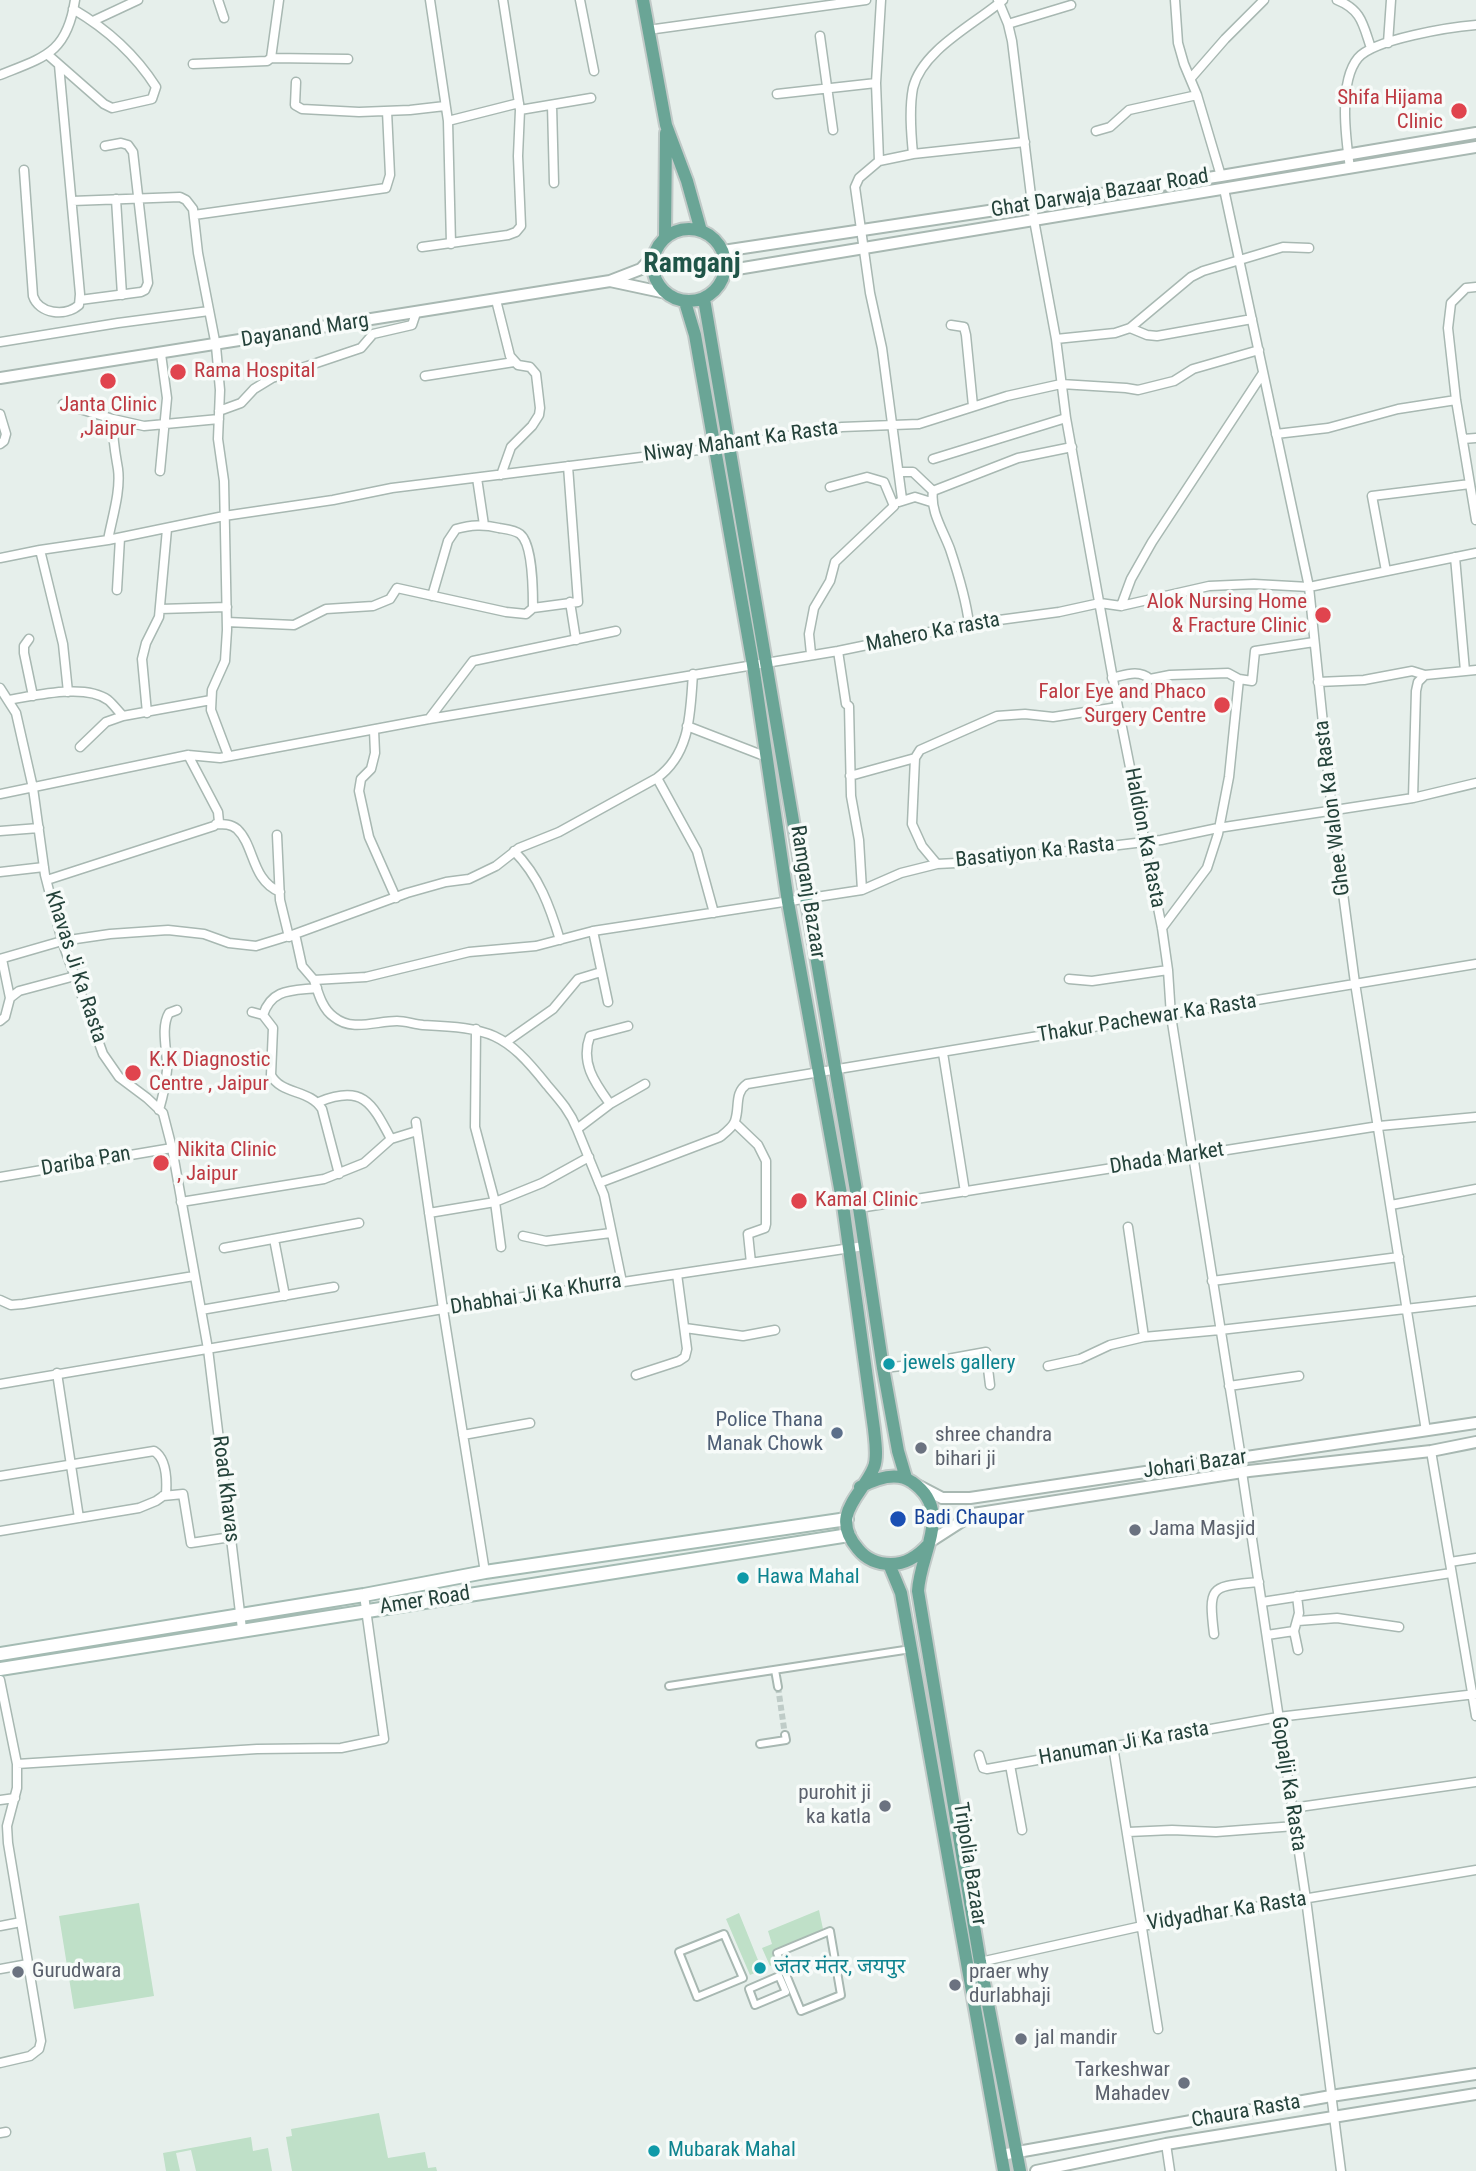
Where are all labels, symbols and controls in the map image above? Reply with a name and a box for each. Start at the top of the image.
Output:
place label: Shifa Hijama Clinic [1337,86,1443,136]
marker: Shifa Hijama Clinic [1449,101,1469,121]
street label: Ghat Darwaja Bazaar Road [989,164,1211,224]
district label: Ramganj [643,248,741,282]
street label: Dayanand Marg [239,308,371,354]
place label: Rama Hospital [194,359,315,385]
marker: Rama Hospital [168,362,188,382]
marker: Janta Clinic ,Jaipur [98,371,118,391]
place label: Janta Clinic ,Jaipur [59,393,157,443]
street label: Niway Mahant Ka Rasta [642,416,840,468]
place label: Alok Nursing Home & Fracture Clinic [1147,590,1307,640]
marker: Alok Nursing Home & Fracture Clinic [1313,605,1333,625]
street label: Mahero Ka rasta [864,608,1002,658]
place label: Falor Eye and Phaco Surgery Centre [1039,680,1206,730]
marker: Falor Eye and Phaco Surgery Centre [1212,695,1232,715]
street label: Ghee Walon Ka Rasta [1310,719,1356,897]
street label: Haldion Ka Rasta [1118,766,1170,910]
street label: Ramganj Bazaar [784,824,830,960]
street label: Basatiyon Ka Rasta [954,832,1116,874]
street label: Khavas Ji Ka Rasta [39,888,111,1046]
street label: Thakur Pachewar Ka Rasta [1036,989,1258,1049]
place label: K.K Diagnostic Centre , Jaipur [149,1048,271,1098]
marker: K.K Diagnostic Centre , Jaipur [123,1063,143,1083]
place label: Nikita Clinic , Jaipur [177,1138,276,1188]
street label: Dhada Market [1108,1138,1226,1180]
street label: Dariba Pan [39,1142,133,1182]
marker: Nikita Clinic , Jaipur [151,1153,171,1173]
place label: Kamal Clinic [815,1188,918,1214]
marker: Kamal Clinic [789,1191,809,1211]
street label: Dhabhai Ji Ka Khurra [449,1269,623,1321]
place label: jewels gallery [903,1351,1015,1377]
marker: jewels gallery [881,1356,897,1372]
place label: Police Thana Manak Chowk [707,1408,823,1458]
place label: shree chandra bihari ji [935,1423,1052,1473]
marker: Police Thana Manak Chowk [829,1425,845,1441]
street label: Road Khavas [206,1434,244,1544]
marker: shree chandra bihari ji [913,1440,929,1456]
street label: Johari Bazar [1142,1445,1248,1485]
place label: Badi Chaupar [914,1506,1025,1532]
marker: Badi Chaupar [888,1509,908,1529]
place label: Jama Masjid [1149,1517,1255,1543]
marker: Jama Masjid [1127,1522,1143,1538]
place label: Hawa Mahal [757,1565,860,1591]
marker: Hawa Mahal [735,1570,751,1586]
street label: Amer Road [378,1581,472,1621]
street label: Gopalji Ka Rasta [1265,1715,1311,1853]
street label: Hanuman Ji Ka rasta [1037,1717,1211,1771]
place label: purohit ji ka katla [798,1781,871,1831]
marker: purohit ji ka katla [877,1798,893,1814]
street label: Tripolia Bazaar [947,1801,991,1927]
street label: Vidyadhar Ka Rasta [1146,1887,1308,1937]
place label: जंतर मंतर, जयपुर [774,1955,905,1981]
place label: Gurudwara [32,1959,121,1985]
marker: जंतर मंतर, जयपुर [752,1960,768,1976]
place label: praer why durlabhaji [969,1960,1051,2010]
marker: Gurudwara [10,1964,26,1980]
marker: praer why durlabhaji [947,1977,963,1993]
place label: jal mandir [1035,2026,1117,2052]
marker: jal mandir [1013,2031,1029,2047]
place label: Tarkeshwar Mahadev [1075,2058,1170,2108]
marker: Tarkeshwar Mahadev [1176,2075,1192,2091]
street label: Chaura Rasta [1190,2090,1302,2134]
place label: Mubarak Mahal [668,2138,796,2164]
marker: Mubarak Mahal [646,2143,662,2159]

